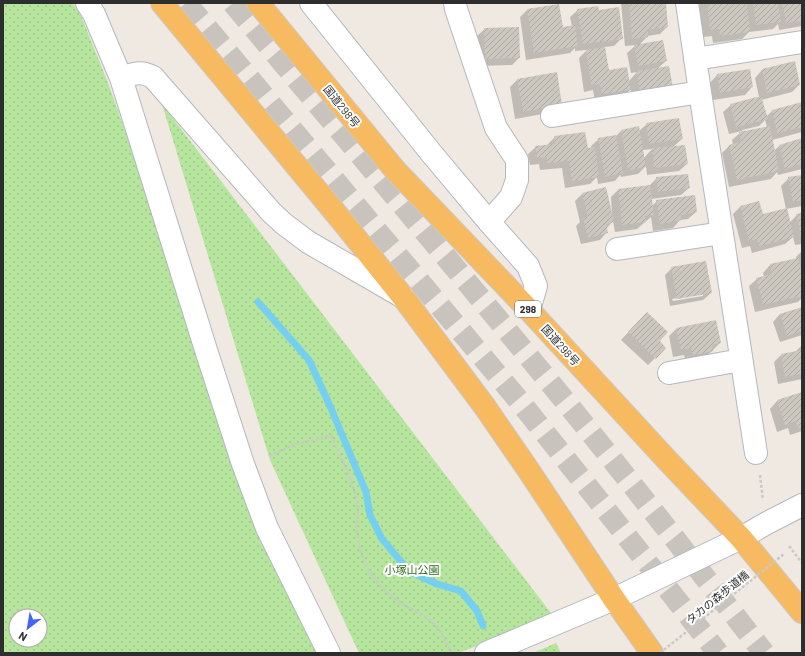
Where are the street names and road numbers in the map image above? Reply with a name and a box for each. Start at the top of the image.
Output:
street label: 国道298号 [321,82,363,130]
road number: 298 [515,301,541,317]
street label: 国道298号 [539,322,583,368]
street label: タカの森歩道橋 [683,568,751,626]

